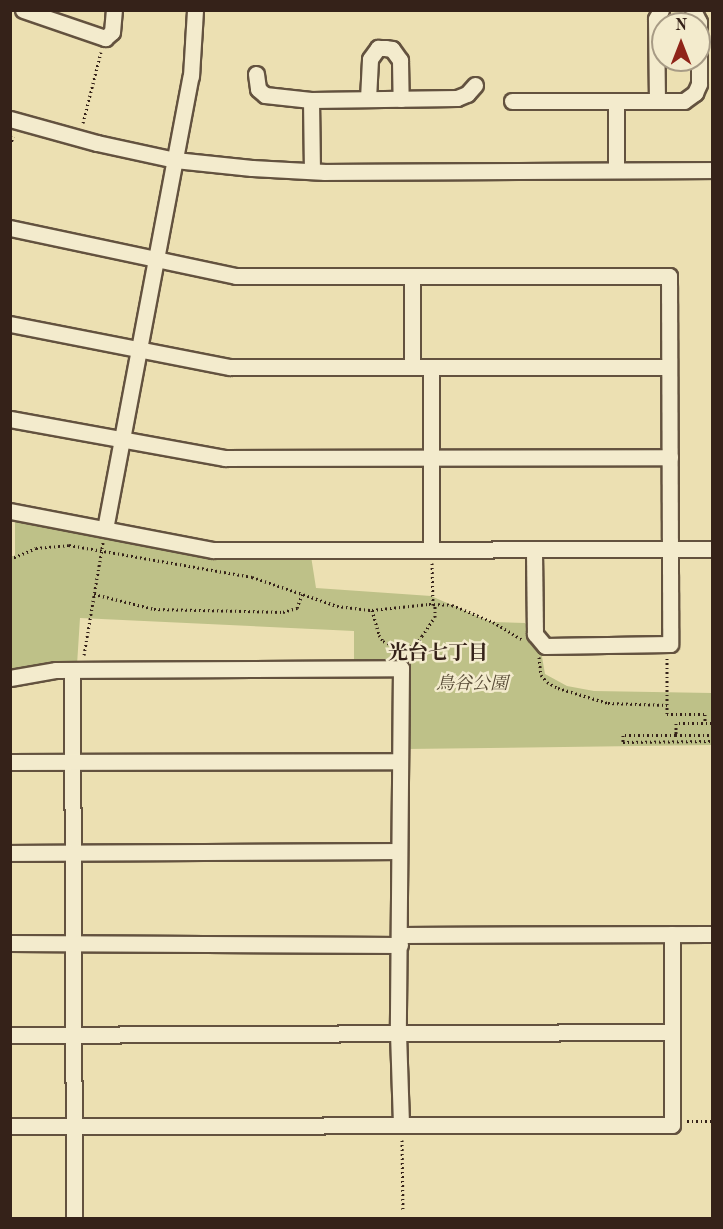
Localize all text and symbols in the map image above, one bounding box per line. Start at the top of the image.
north arrow [651,12,711,72]
text: N [675,18,687,34]
district label: 光台七丁目 [388,642,488,666]
park label: 鳥谷公園 [436,673,508,695]

